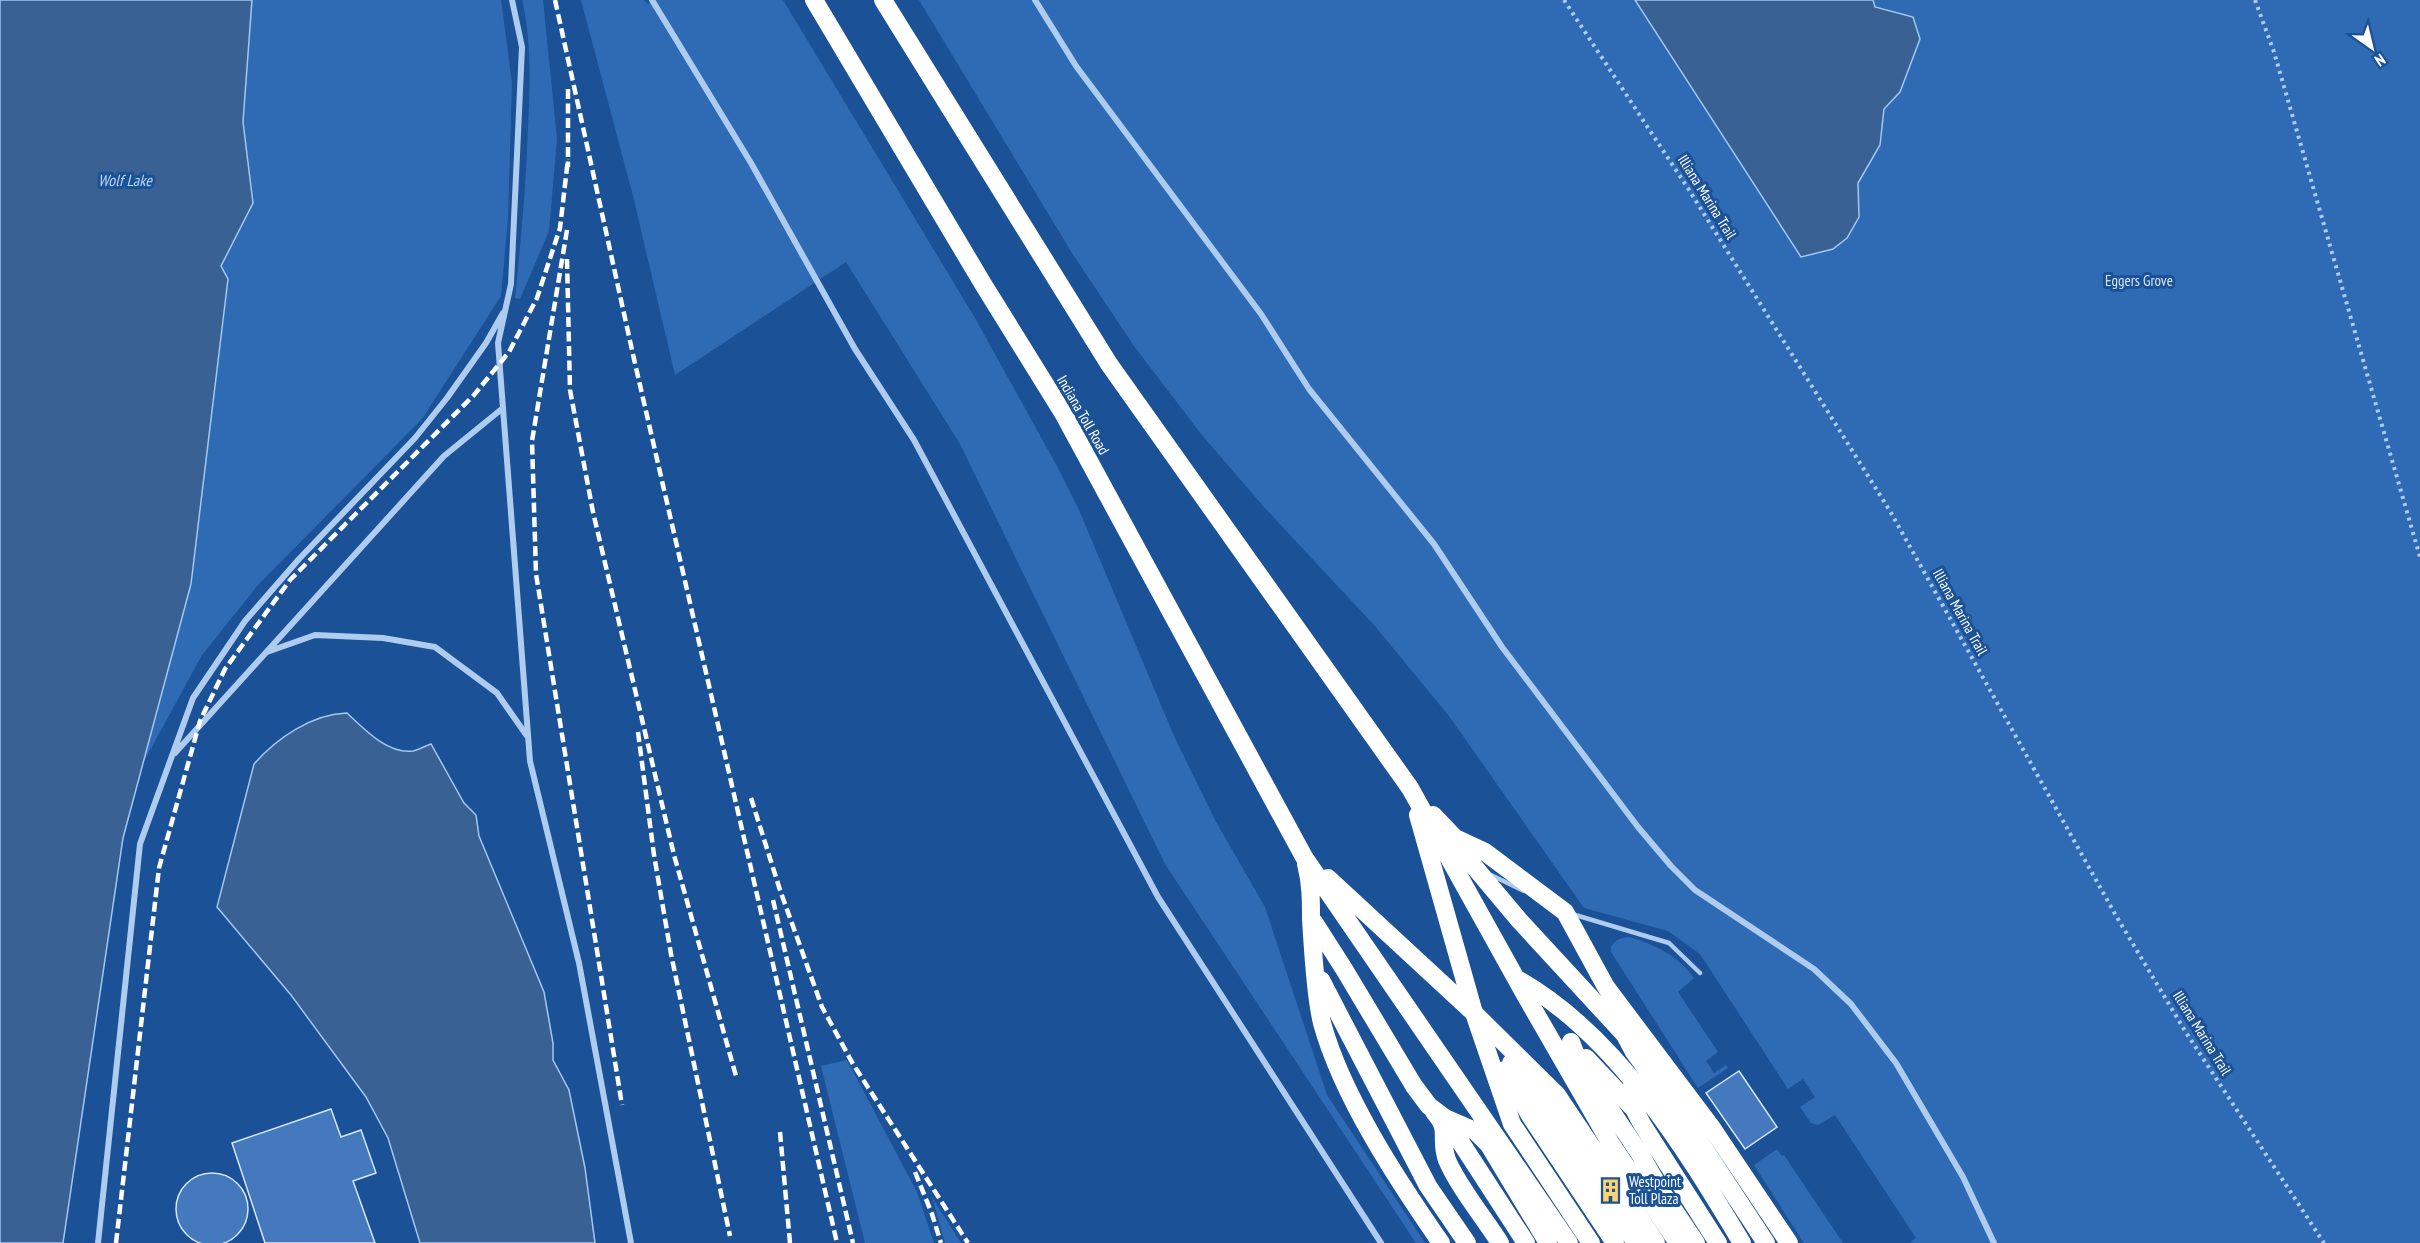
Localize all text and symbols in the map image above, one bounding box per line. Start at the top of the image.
north arrow [2342,18,2402,78]
text: N [2371,50,2390,71]
street label: Illiana Marina Trail [1674,151,1741,243]
water label: Wolf Lake [98,170,153,190]
park label: Eggers Grove [2105,271,2173,290]
street label: Indiana Toll Road [1053,372,1114,458]
street label: Illiana Marina Trail [1929,565,1992,659]
street label: Illiana Marina Trail [2169,987,2236,1079]
place label: Westpoint Toll Plaza [1629,1172,1681,1208]
building icon: Westpoint Toll Plaza [1598,1178,1624,1204]

